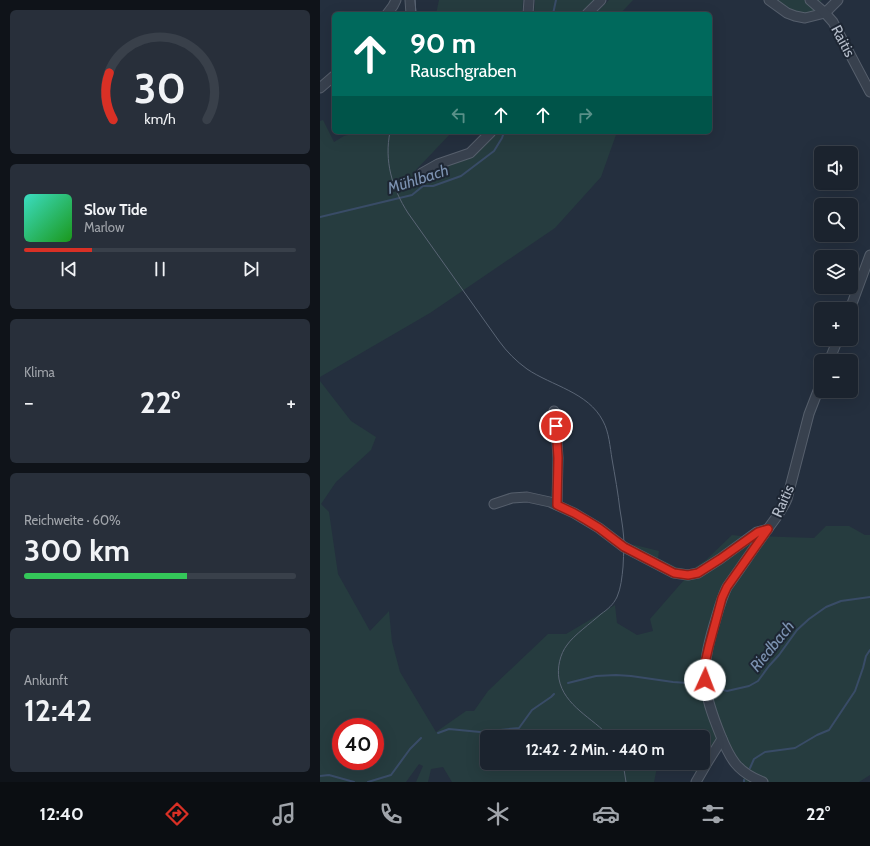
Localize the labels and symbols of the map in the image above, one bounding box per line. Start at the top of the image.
street label: Raitis [827,22,859,60]
water label: Mühlbach [384,160,451,198]
pin [539,409,573,443]
street label: Raitis [768,482,798,520]
water label: Riedbach [746,617,798,675]
position arrow [684,659,726,701]
speed limit sign: 40 [332,718,384,770]

